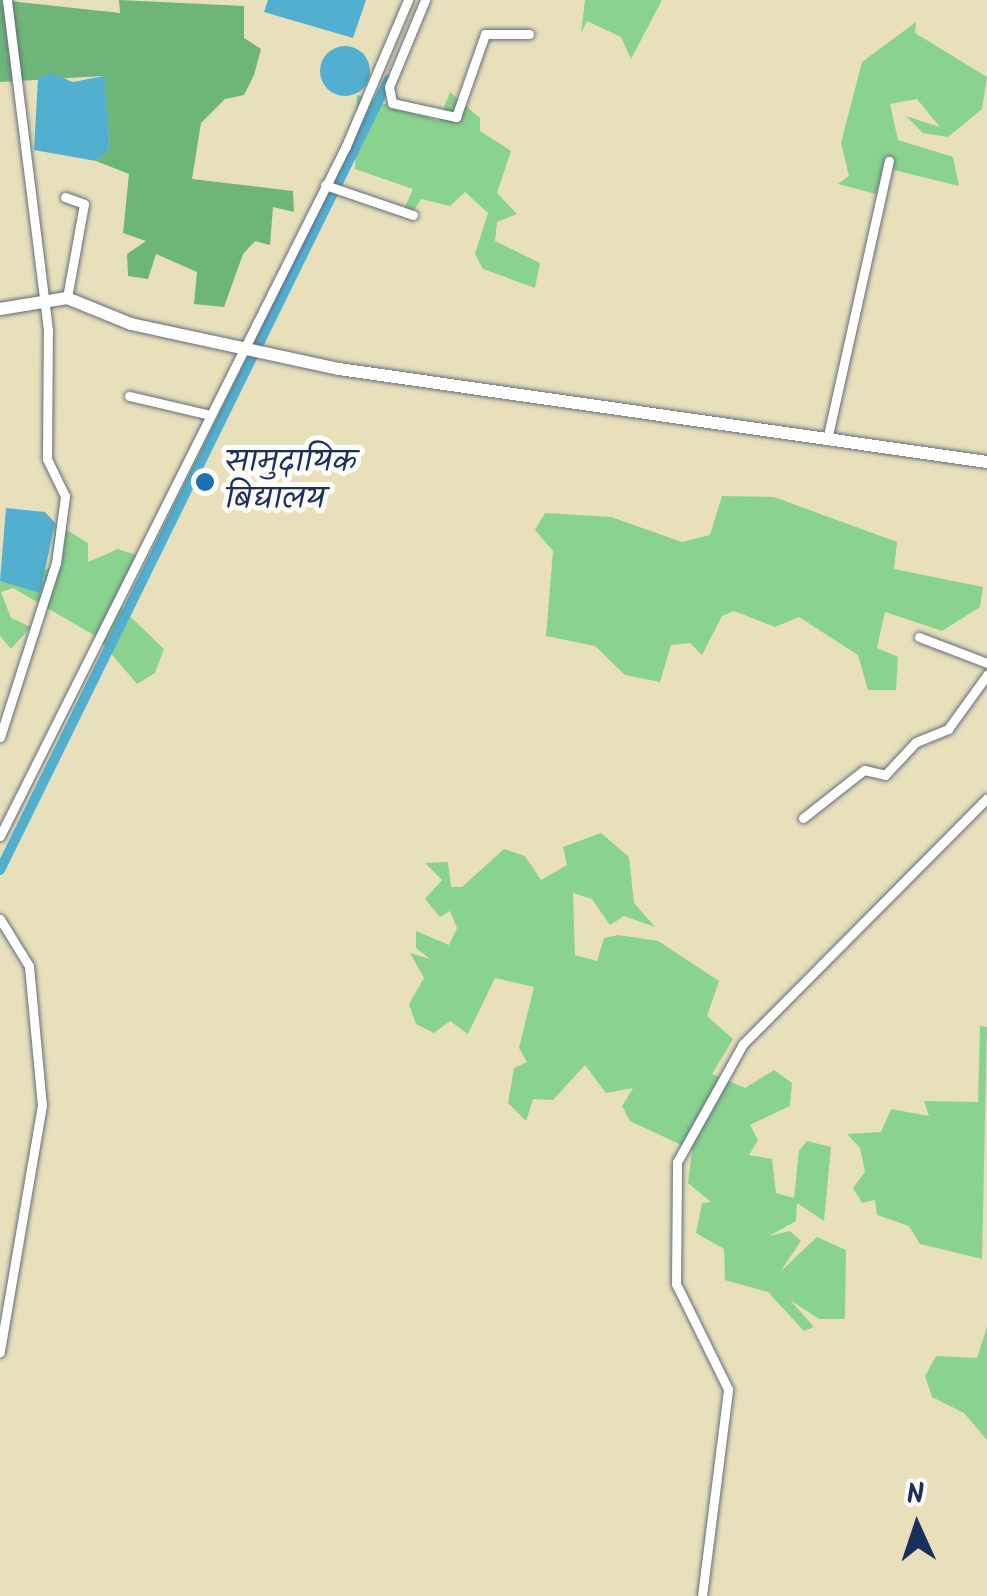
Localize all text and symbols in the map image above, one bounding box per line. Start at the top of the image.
place label: सामुदायिक बिद्यालय [225,445,357,520]
marker: सामुदायिक बिद्यालय [194,471,216,493]
text: N [905,1473,925,1518]
north arrow [867,1476,967,1576]

